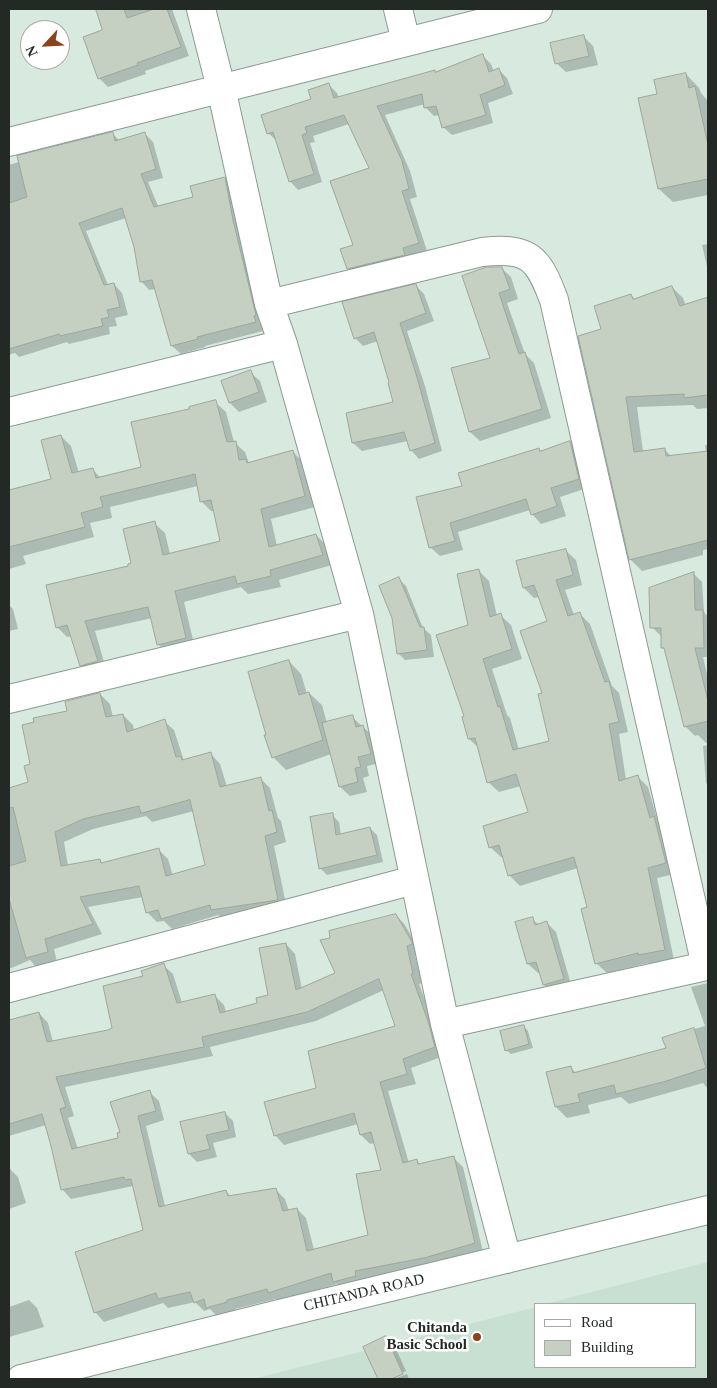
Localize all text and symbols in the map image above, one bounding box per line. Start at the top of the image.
north arrow [20,20,70,70]
text: N [23,43,41,59]
street label: CHITANDA ROAD [302,1270,426,1316]
legend [534,1303,697,1368]
text: Road [581,1314,613,1330]
place label: Chitanda Basic School [387,1319,467,1354]
marker: Chitanda Basic School [471,1331,483,1343]
text: Building [581,1339,634,1355]

